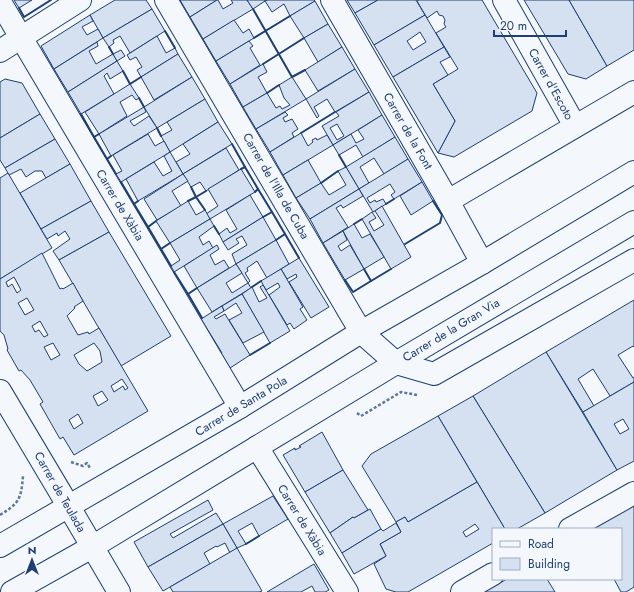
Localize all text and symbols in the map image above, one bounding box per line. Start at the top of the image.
scale bar [494,12,566,38]
text: 20 m [500,17,527,35]
street label: Carrer d'Escoto [524,45,578,123]
street label: Carrer de la Font [379,89,437,173]
street label: Carrer de l'Illa de Cuba [238,129,314,243]
street label: Carrer de Xàbia [91,166,149,244]
street label: Carrer de la Gran Via [399,294,503,366]
street label: Carrer de Santa Pola [191,371,291,441]
street label: Carrer de Teulada [30,448,91,536]
street label: Carrer de Xàbia [273,481,331,559]
legend [492,528,622,580]
text: Road [528,535,554,553]
north arrow [12,540,52,580]
text: N [28,542,36,558]
text: Building [528,555,570,573]

